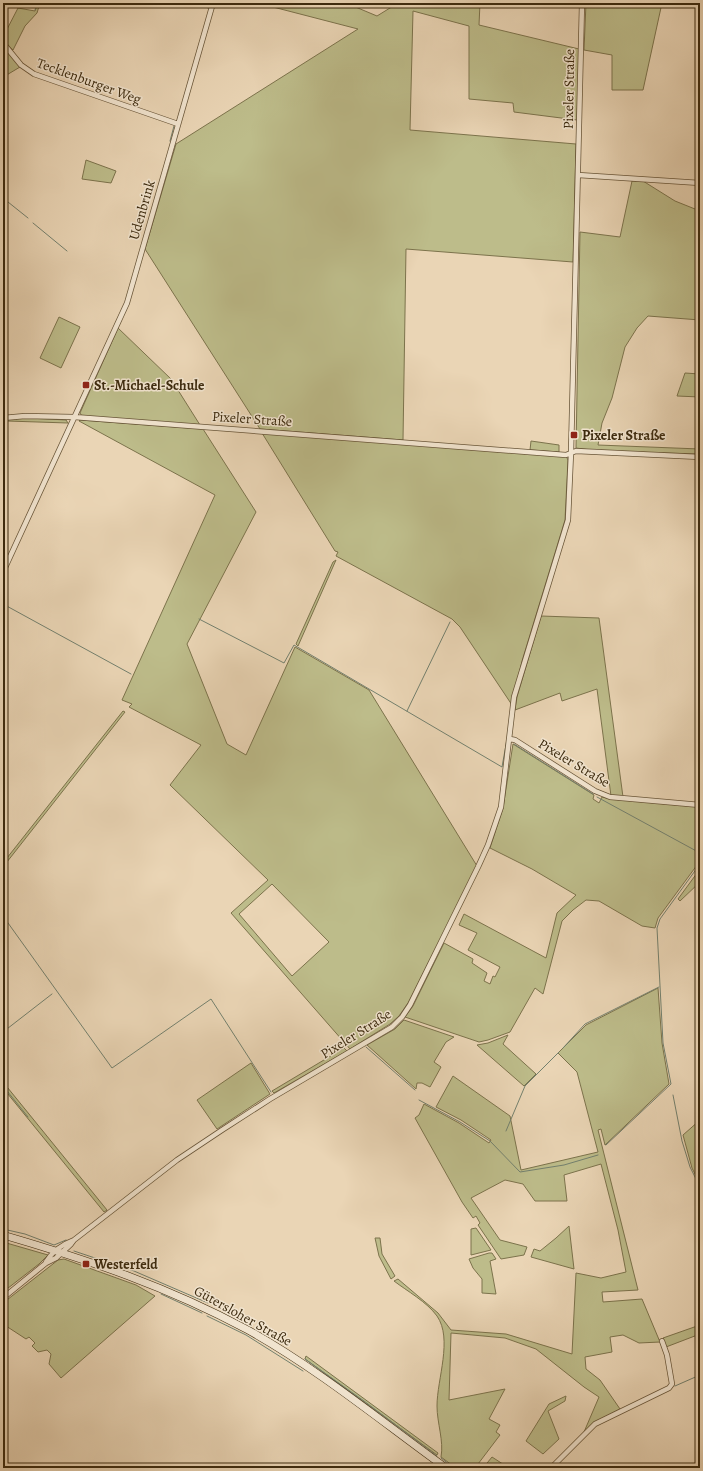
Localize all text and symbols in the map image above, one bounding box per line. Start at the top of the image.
street label: Pixeler Straße [559,49,579,129]
street label: Tecklenburger Weg [34,53,144,109]
street label: Udenbrink [124,178,160,242]
place label: St.-Michael-Schule [94,376,205,395]
marker: St.-Michael-Schule [81,380,91,390]
street label: Pixeler Straße [211,407,293,431]
place label: Pixeler Straße [582,426,666,445]
marker: Pixeler Straße [569,430,579,440]
street label: Pixeler Straße [535,734,613,792]
street label: Pixeler Straße [317,1005,395,1063]
place label: Westerfeld [93,1255,158,1274]
marker: Westerfeld [81,1259,91,1269]
street label: Gütersloher Straße [191,1281,295,1351]

